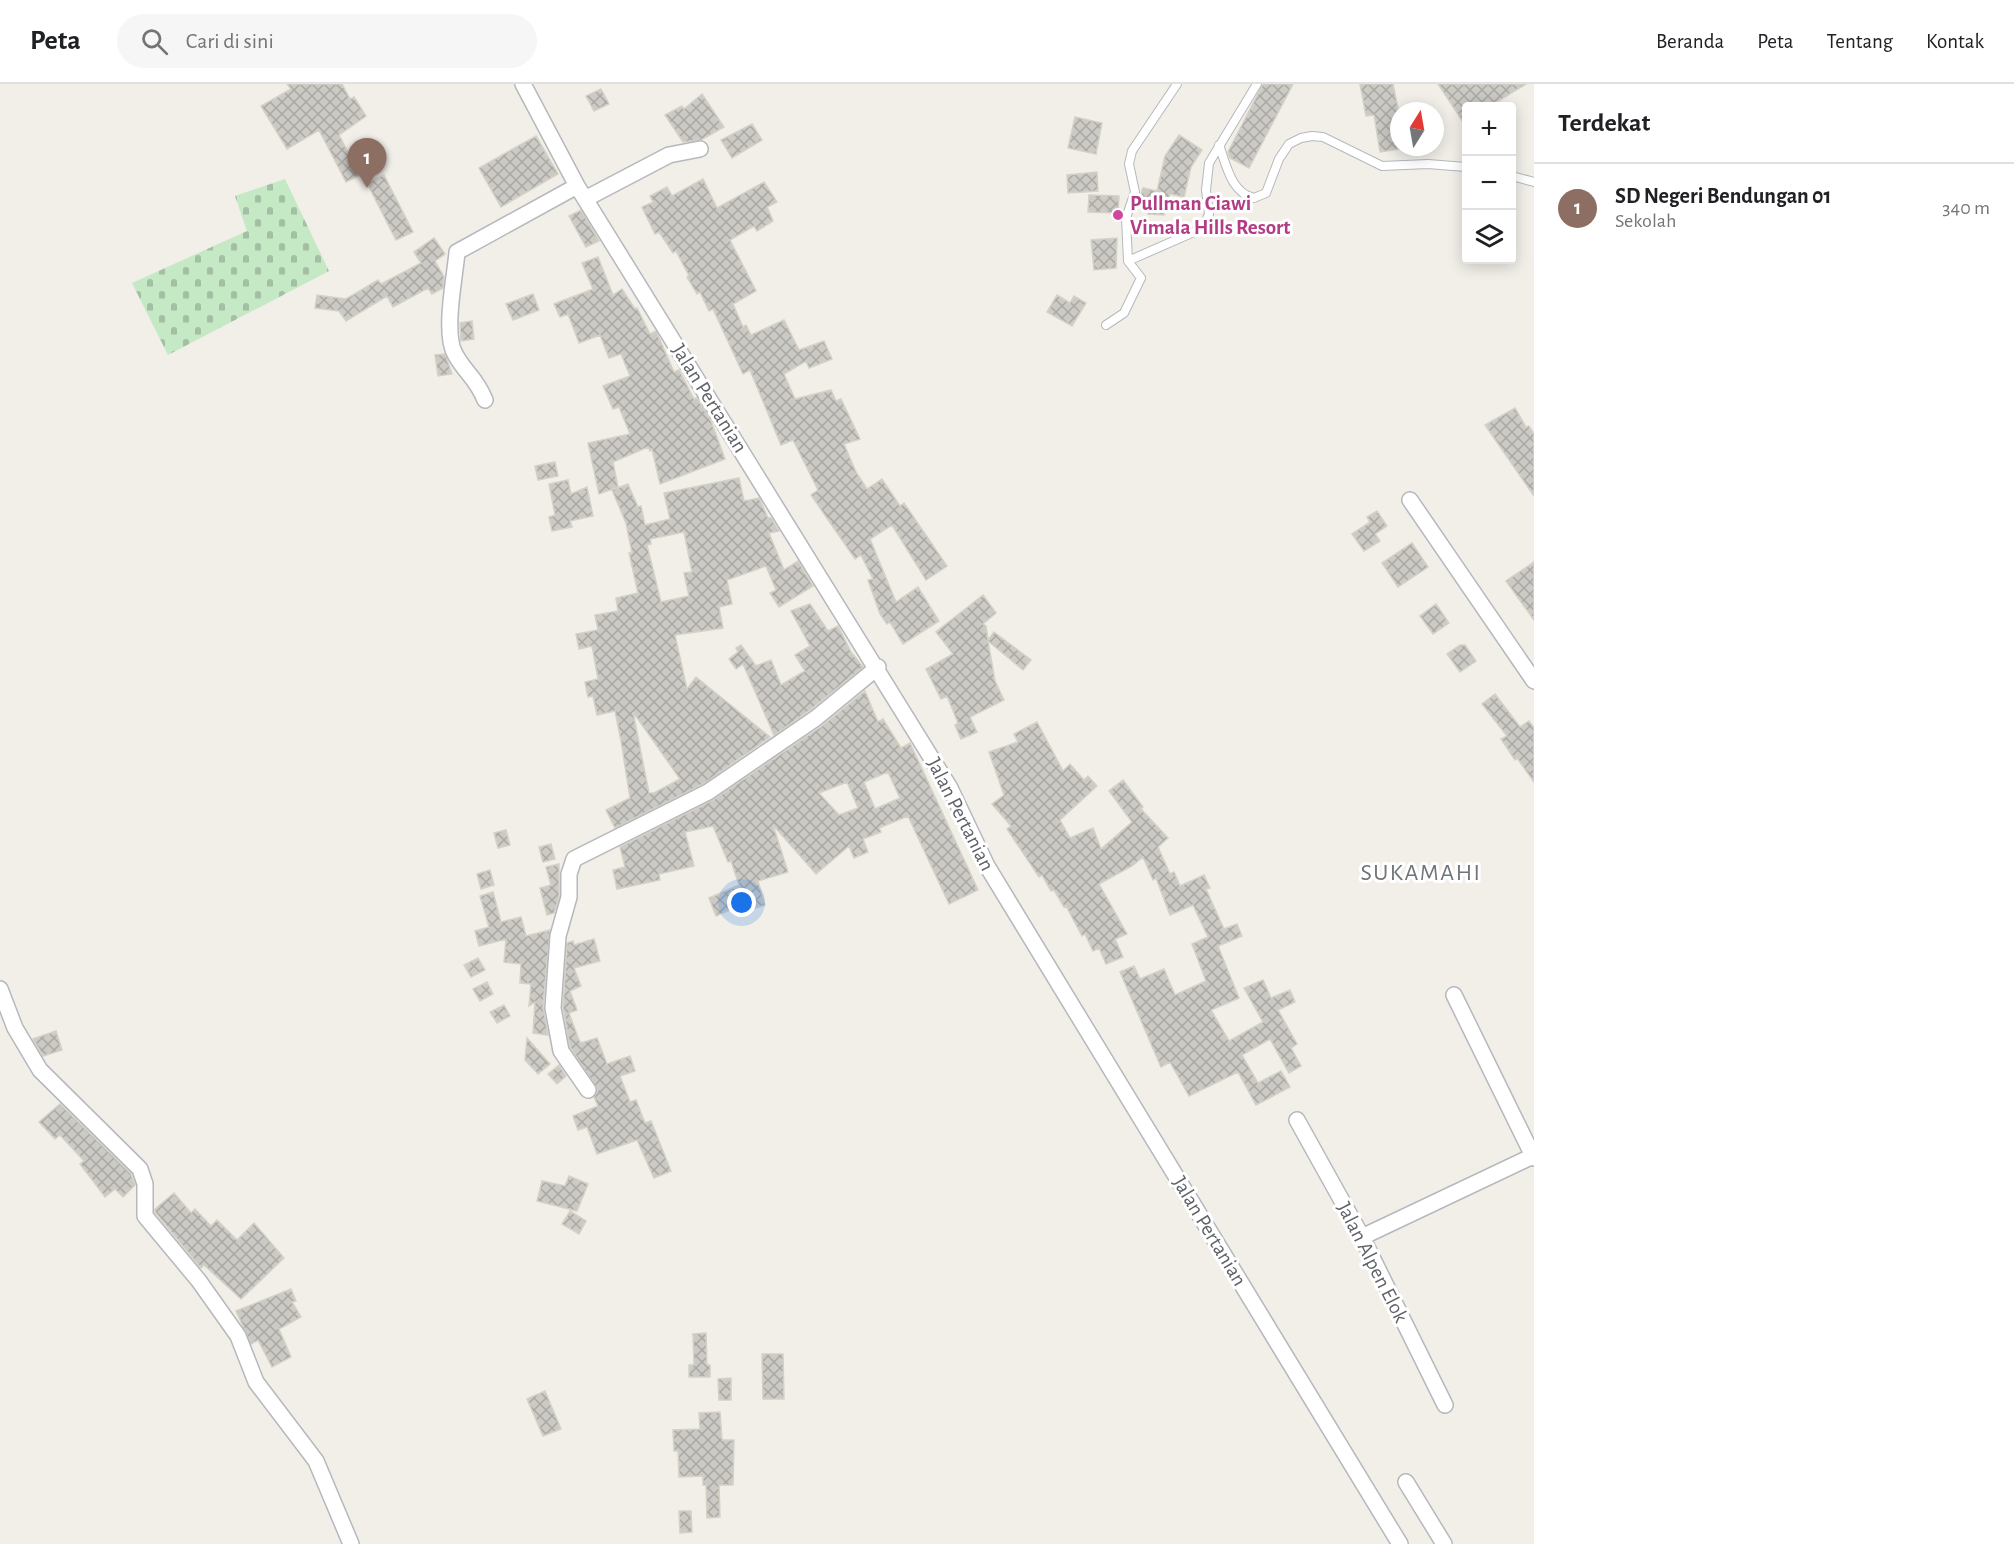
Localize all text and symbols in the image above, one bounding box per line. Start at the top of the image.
search box [117,14,537,68]
icon: search [138,25,171,58]
text: Peta [30,27,81,55]
text: Cari di sini [186,30,274,52]
text: Beranda [1656,31,1724,52]
text: Peta [1757,31,1793,52]
text: Tentang [1826,31,1893,52]
text: Kontak [1926,31,1984,52]
north arrow [1390,102,1444,156]
map controls [1462,102,1516,264]
button: + [1462,102,1516,156]
text: Terdekat [1558,110,1650,136]
pin: 1 [348,138,386,188]
button: − [1462,156,1516,210]
text: SD Negeri Bendungan 01 [1615,185,1831,207]
place label: Pullman Ciawi Vimala Hills Resort [1130,193,1290,238]
text: 1 [1574,198,1581,218]
text: 340 m [1942,198,1990,218]
marker: Pullman Ciawi Vimala Hills Resort [1111,208,1125,222]
button: layers [1462,210,1516,264]
text: Sekolah [1615,211,1676,231]
street label: Jalan Pertanian [668,340,751,456]
street label: Jalan Pertanian [923,754,998,874]
district label: SUKAMAHI [1361,861,1481,885]
your location [727,888,756,917]
street label: Jalan Pertanian [1169,1173,1250,1290]
street label: Jalan Alpen Elok [1333,1199,1412,1326]

